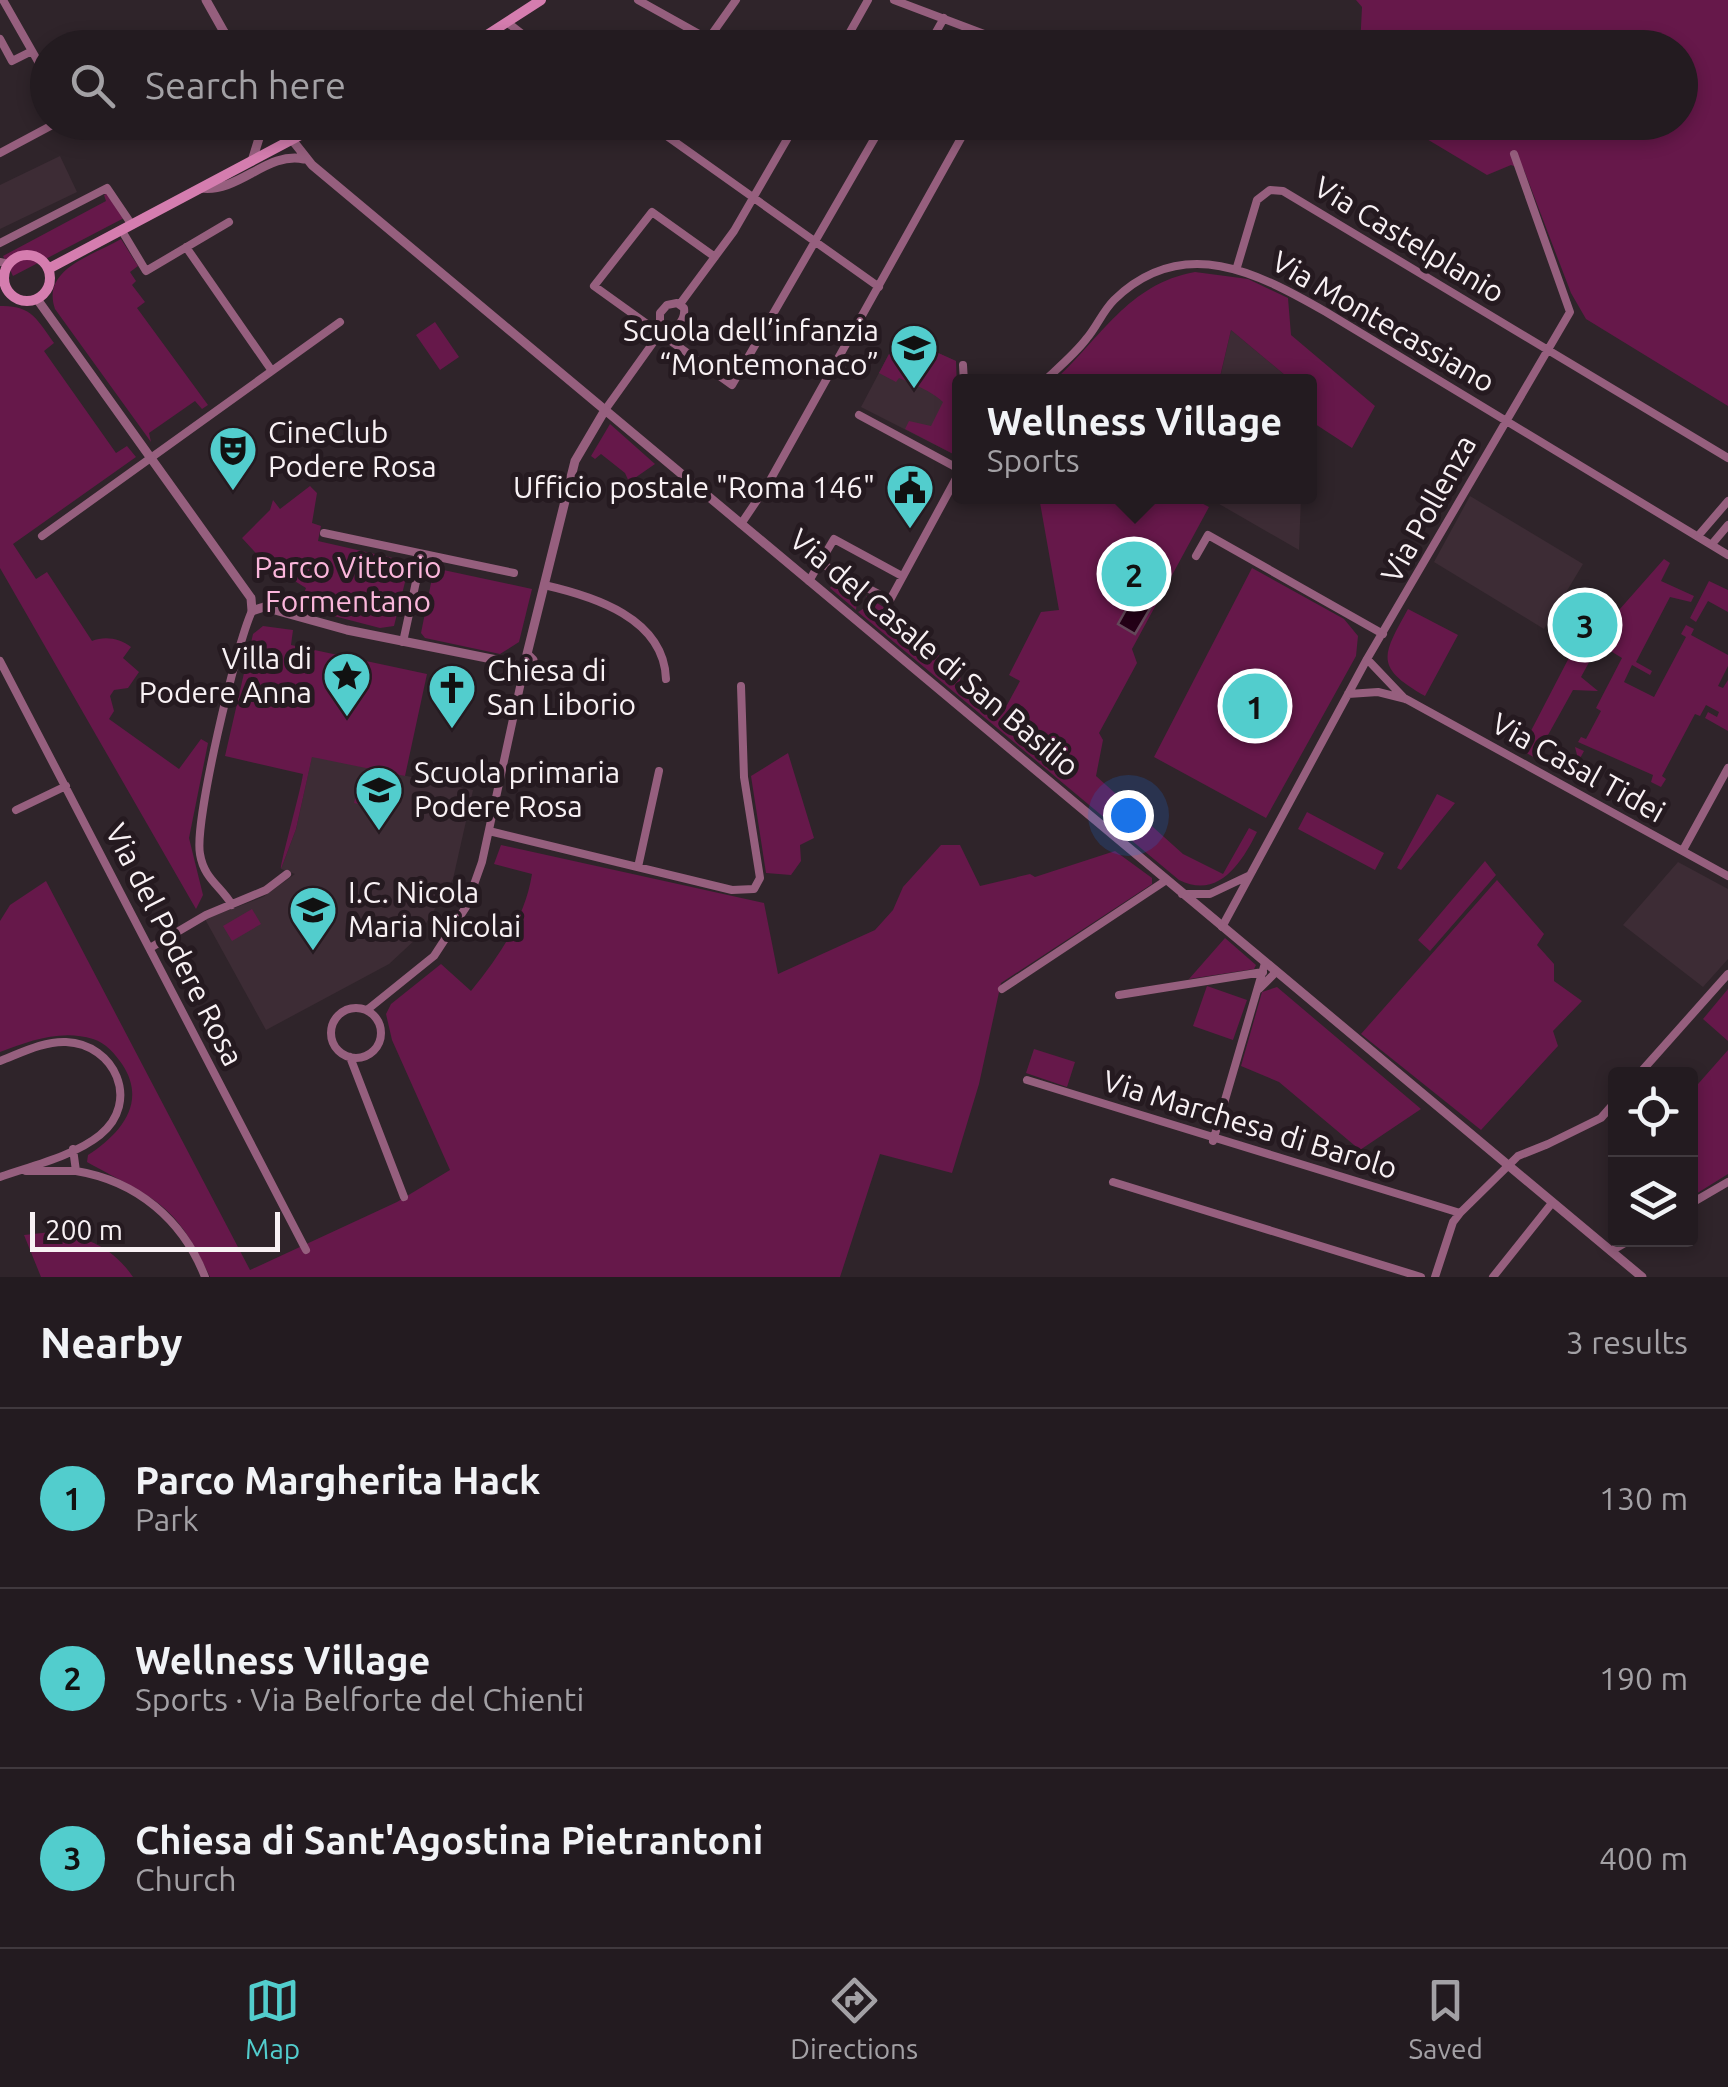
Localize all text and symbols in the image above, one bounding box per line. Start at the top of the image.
search box [30,30,1698,140]
icon: search [65,58,120,113]
text: Search here [145,64,346,106]
street label: Via Castelplanio [1308,169,1511,309]
street label: Via Montecassiano [1266,244,1501,399]
place label: Scuola dell’infanzia “Montemonaco” [623,313,879,381]
school or university icon: Scuola dell’infanzia “Montemonaco” [888,322,940,390]
popup [952,374,1317,504]
text: Wellness Village [987,400,1282,442]
place label: CineClub Podere Rosa [268,415,437,483]
theatre icon: CineClub Podere Rosa [207,424,259,492]
street label: Via Pollenza [1374,429,1483,588]
text: Sports [987,442,1080,478]
public building icon: Ufficio postale "Roma 146" [884,462,936,530]
place label: Ufficio postale "Roma 146" [513,470,875,504]
street label: Via del Casale di San Basilio [783,521,1086,783]
pin: 2 [1102,536,1166,612]
park label: Parco Vittorio Formentano [254,550,442,618]
pin: 3 [1552,588,1618,662]
place label: Villa di Podere Anna [139,641,312,709]
place icon: Villa di Podere Anna [321,650,373,718]
place label: Chiesa di San Liborio [487,653,636,721]
church icon: Chiesa di San Liborio [426,662,478,730]
pin: 1 [1222,668,1288,744]
street label: Via Casal Tidei [1486,706,1671,829]
place label: Scuola primaria Podere Rosa [414,755,620,823]
school or university icon: Scuola primaria Podere Rosa [353,764,405,832]
your location [1103,790,1154,841]
street label: Via del Podere Rosa [99,818,251,1071]
place label: I.C. Nicola Maria Nicolai [348,875,521,943]
school or university icon: I.C. Nicola Maria Nicolai [287,884,339,952]
street label: Via Marchesa di Barolo [1099,1063,1402,1185]
map controls [1608,1067,1698,1247]
button: locate [1608,1067,1698,1157]
button: layers [1608,1157,1698,1247]
scale bar [30,1207,280,1252]
text: 200 m [45,1214,123,1245]
text: Nearby [40,1319,183,1366]
text: 3 results [1566,1324,1688,1360]
text: Parco Margherita Hack [135,1459,540,1501]
text: 1 [63,1480,82,1516]
text: 130 m [1599,1480,1688,1516]
text: Park [135,1501,199,1537]
text: Wellness Village [135,1639,430,1681]
text: 2 [63,1660,82,1696]
text: 190 m [1599,1660,1688,1696]
text: Sports · Via Belforte del Chienti [135,1681,584,1717]
text: Chiesa di Sant'Agostina Pietrantoni [135,1819,763,1861]
text: 3 [63,1840,82,1876]
text: 400 m [1599,1840,1688,1876]
text: Church [135,1861,236,1897]
tab: Map [245,1973,300,2064]
tab: Directions [790,1973,918,2064]
tab: Saved [1408,1973,1483,2064]

